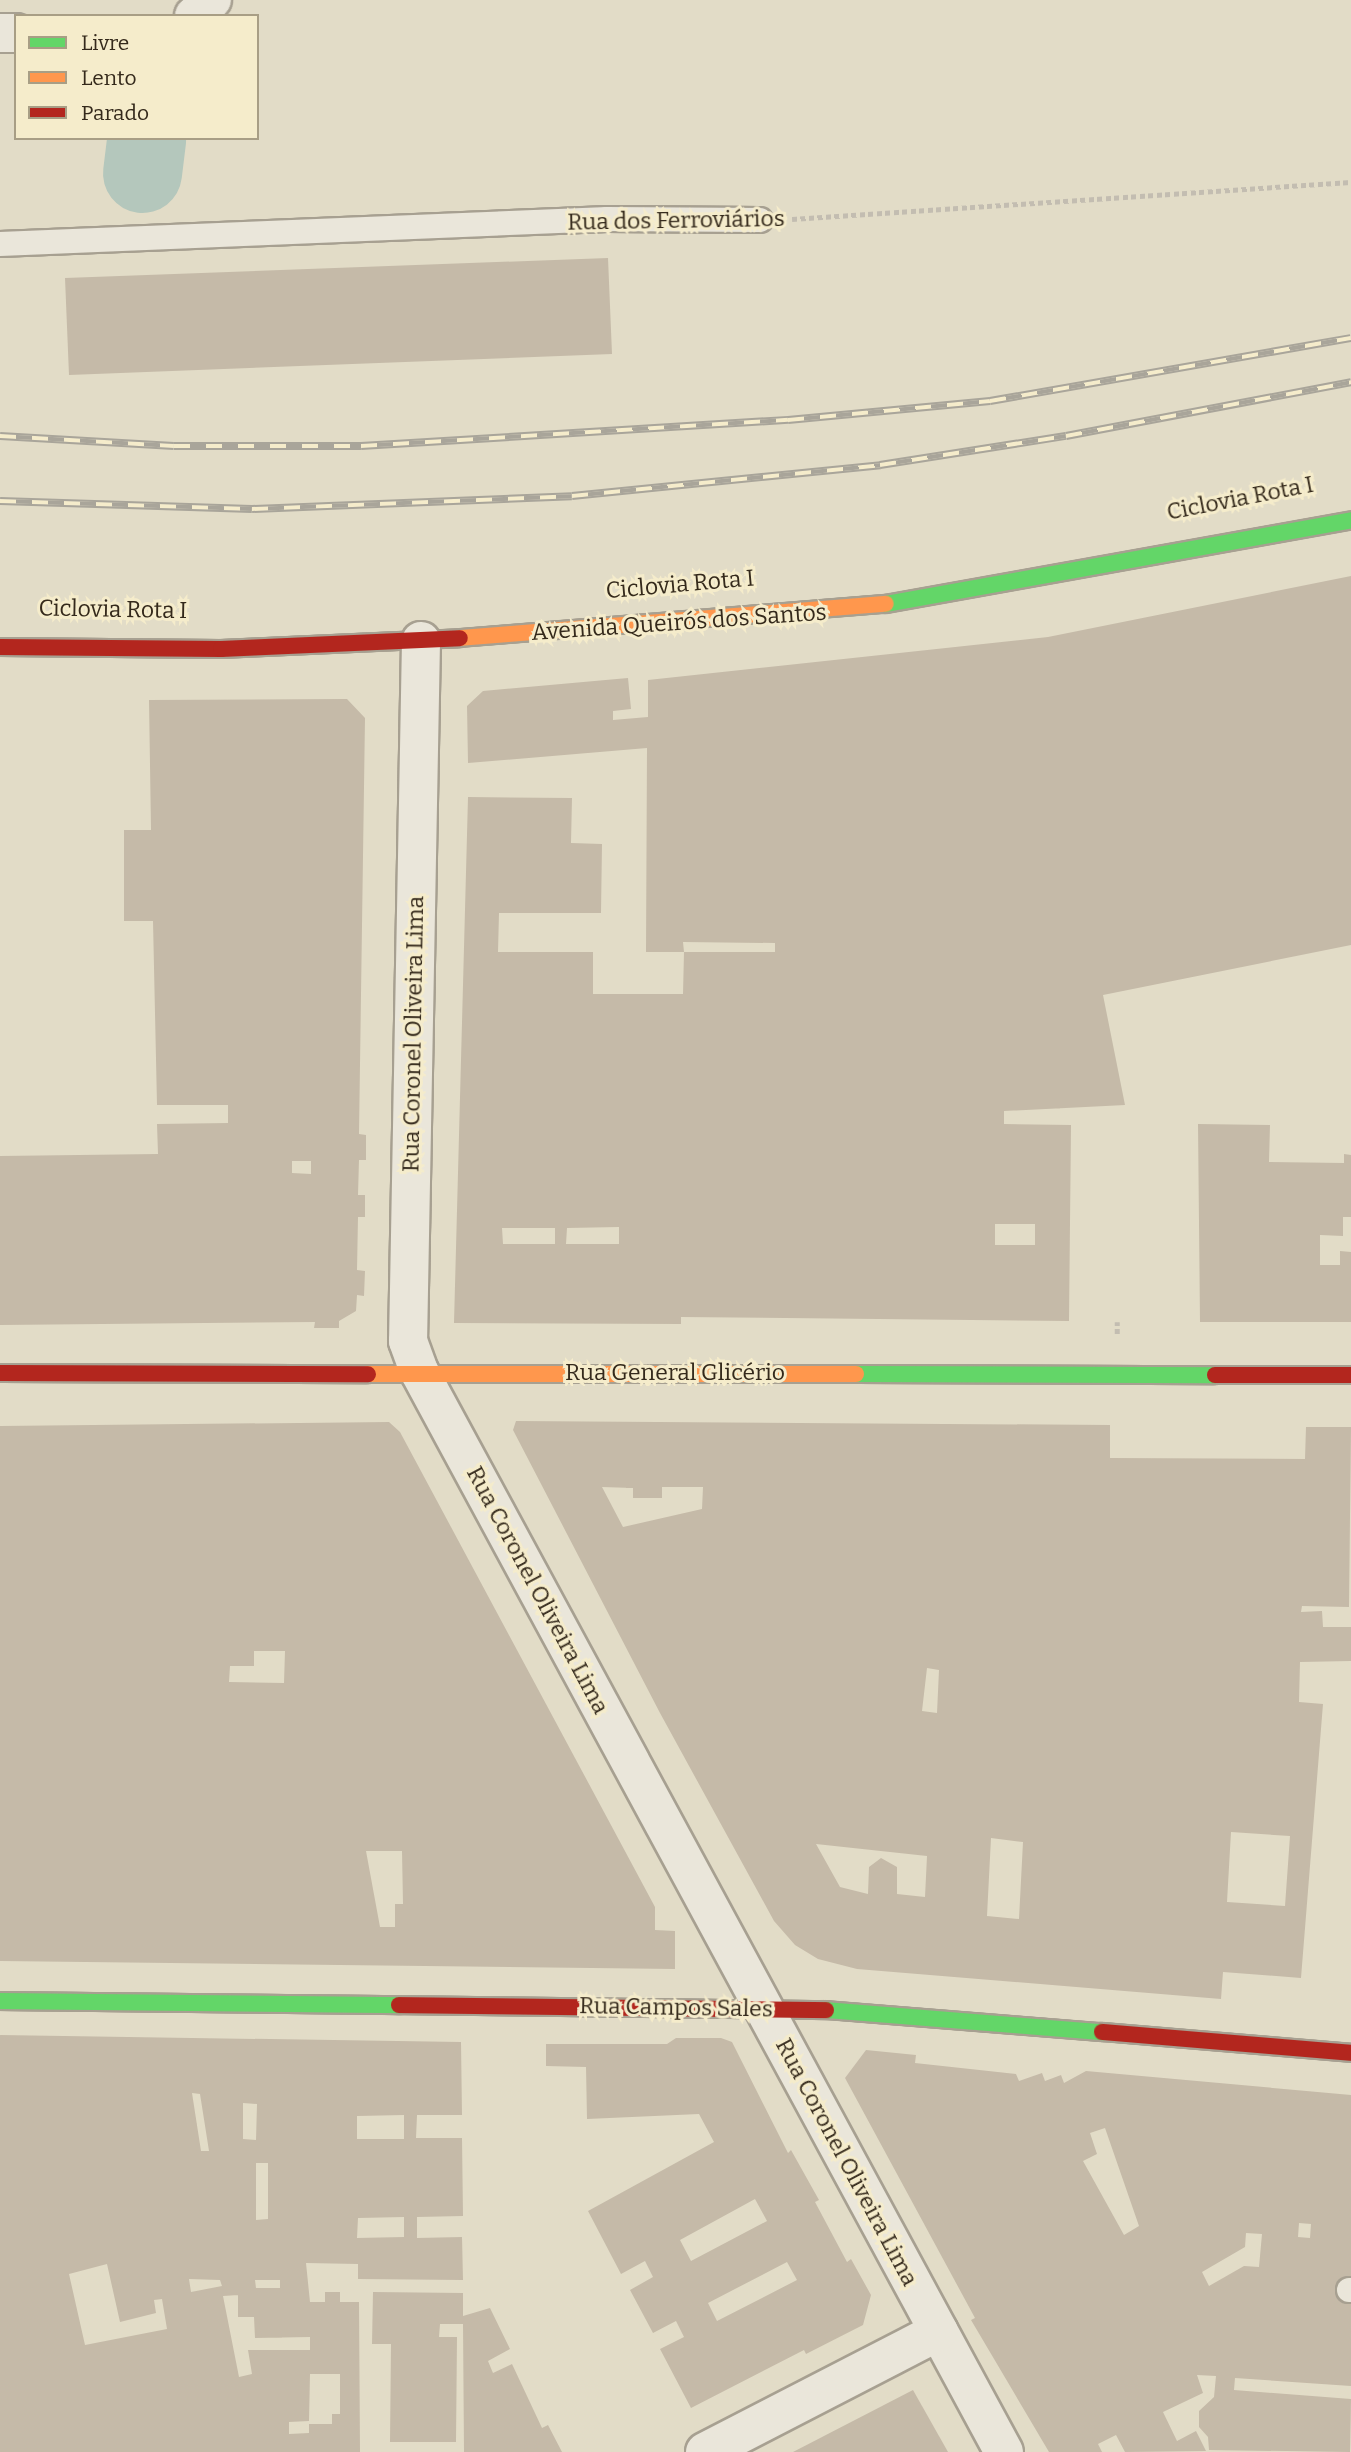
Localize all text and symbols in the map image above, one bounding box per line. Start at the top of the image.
legend [14,14,259,140]
text: Livre [81,30,129,56]
text: Lento [81,65,137,91]
text: Parado [81,100,149,126]
street label: Rua dos Ferroviários [567,204,785,236]
street label: Ciclovia Rota I [1164,470,1316,526]
street label: Ciclovia Rota I [605,564,755,604]
street label: Ciclovia Rota I [38,594,188,624]
street label: Avenida Queirós dos Santos [531,598,827,646]
street label: Rua Coronel Oliveira Lima [397,896,429,1172]
street label: Rua General Glicério [565,1358,785,1386]
street label: Rua Coronel Oliveira Lima [461,1462,615,1718]
street label: Rua Campos Sales [579,1992,773,2022]
street label: Rua Coronel Oliveira Lima [770,2034,924,2290]

